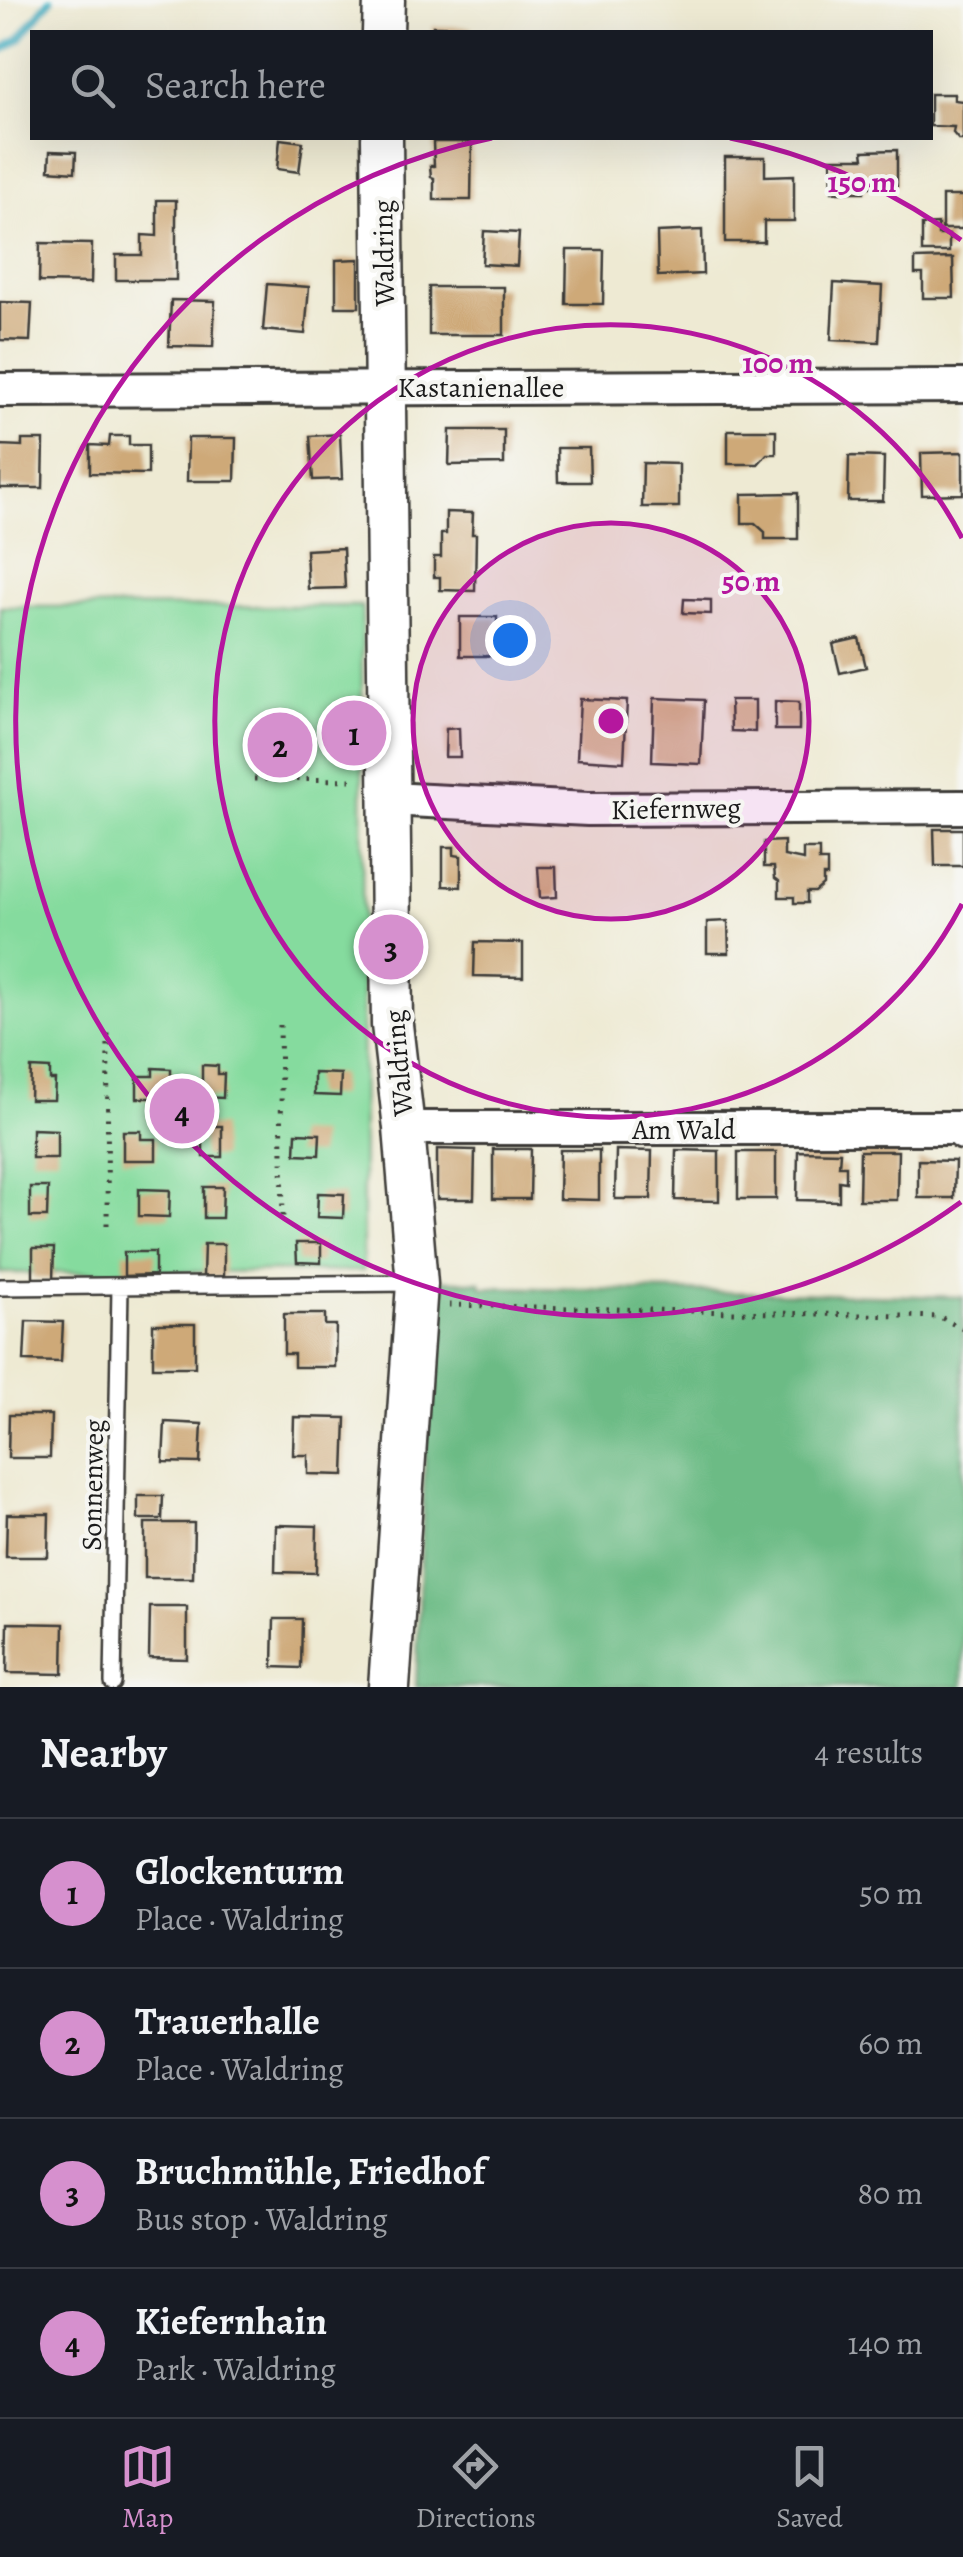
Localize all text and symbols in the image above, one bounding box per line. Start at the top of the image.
search box [30,30,933,140]
icon: search [65,58,120,113]
text: Search here [145,59,326,111]
text: 150 m [828,162,897,202]
street label: Waldring [364,199,404,308]
text: 100 m [742,343,814,383]
street label: Kastanienallee [398,369,564,407]
text: 50 m [722,561,780,601]
your location [485,615,536,666]
pin: 1 [322,696,386,770]
centre of rings [593,703,629,739]
pin: 2 [248,708,312,782]
street label: Kiefernweg [610,789,742,829]
pin: 3 [358,910,424,984]
street label: Waldring [375,1008,423,1119]
pin: 4 [150,1074,214,1148]
street label: Am Wald [631,1111,737,1149]
street label: Sonnenweg [73,1419,113,1551]
text: Nearby [40,1724,167,1781]
text: 4 results [814,1730,923,1774]
text: Glockenturm [135,1845,344,1897]
text: 1 [67,1871,78,1915]
text: 50 m [859,1871,923,1915]
text: Place · Waldring [135,1897,344,1941]
text: Trauerhalle [135,1995,320,2047]
text: 2 [65,2021,80,2065]
text: 60 m [858,2021,923,2065]
text: Place · Waldring [135,2047,344,2091]
text: Bruchmühle, Friedhof [135,2145,485,2197]
text: 3 [66,2171,79,2215]
text: 80 m [857,2171,923,2215]
text: Bus stop · Waldring [135,2197,388,2241]
text: Kiefernhain [135,2295,327,2347]
text: 4 [65,2321,80,2365]
text: 140 m [848,2321,923,2365]
text: Park · Waldring [135,2347,336,2391]
tab: Map [120,2439,175,2537]
tab: Directions [416,2439,536,2537]
tab: Saved [776,2439,843,2537]

